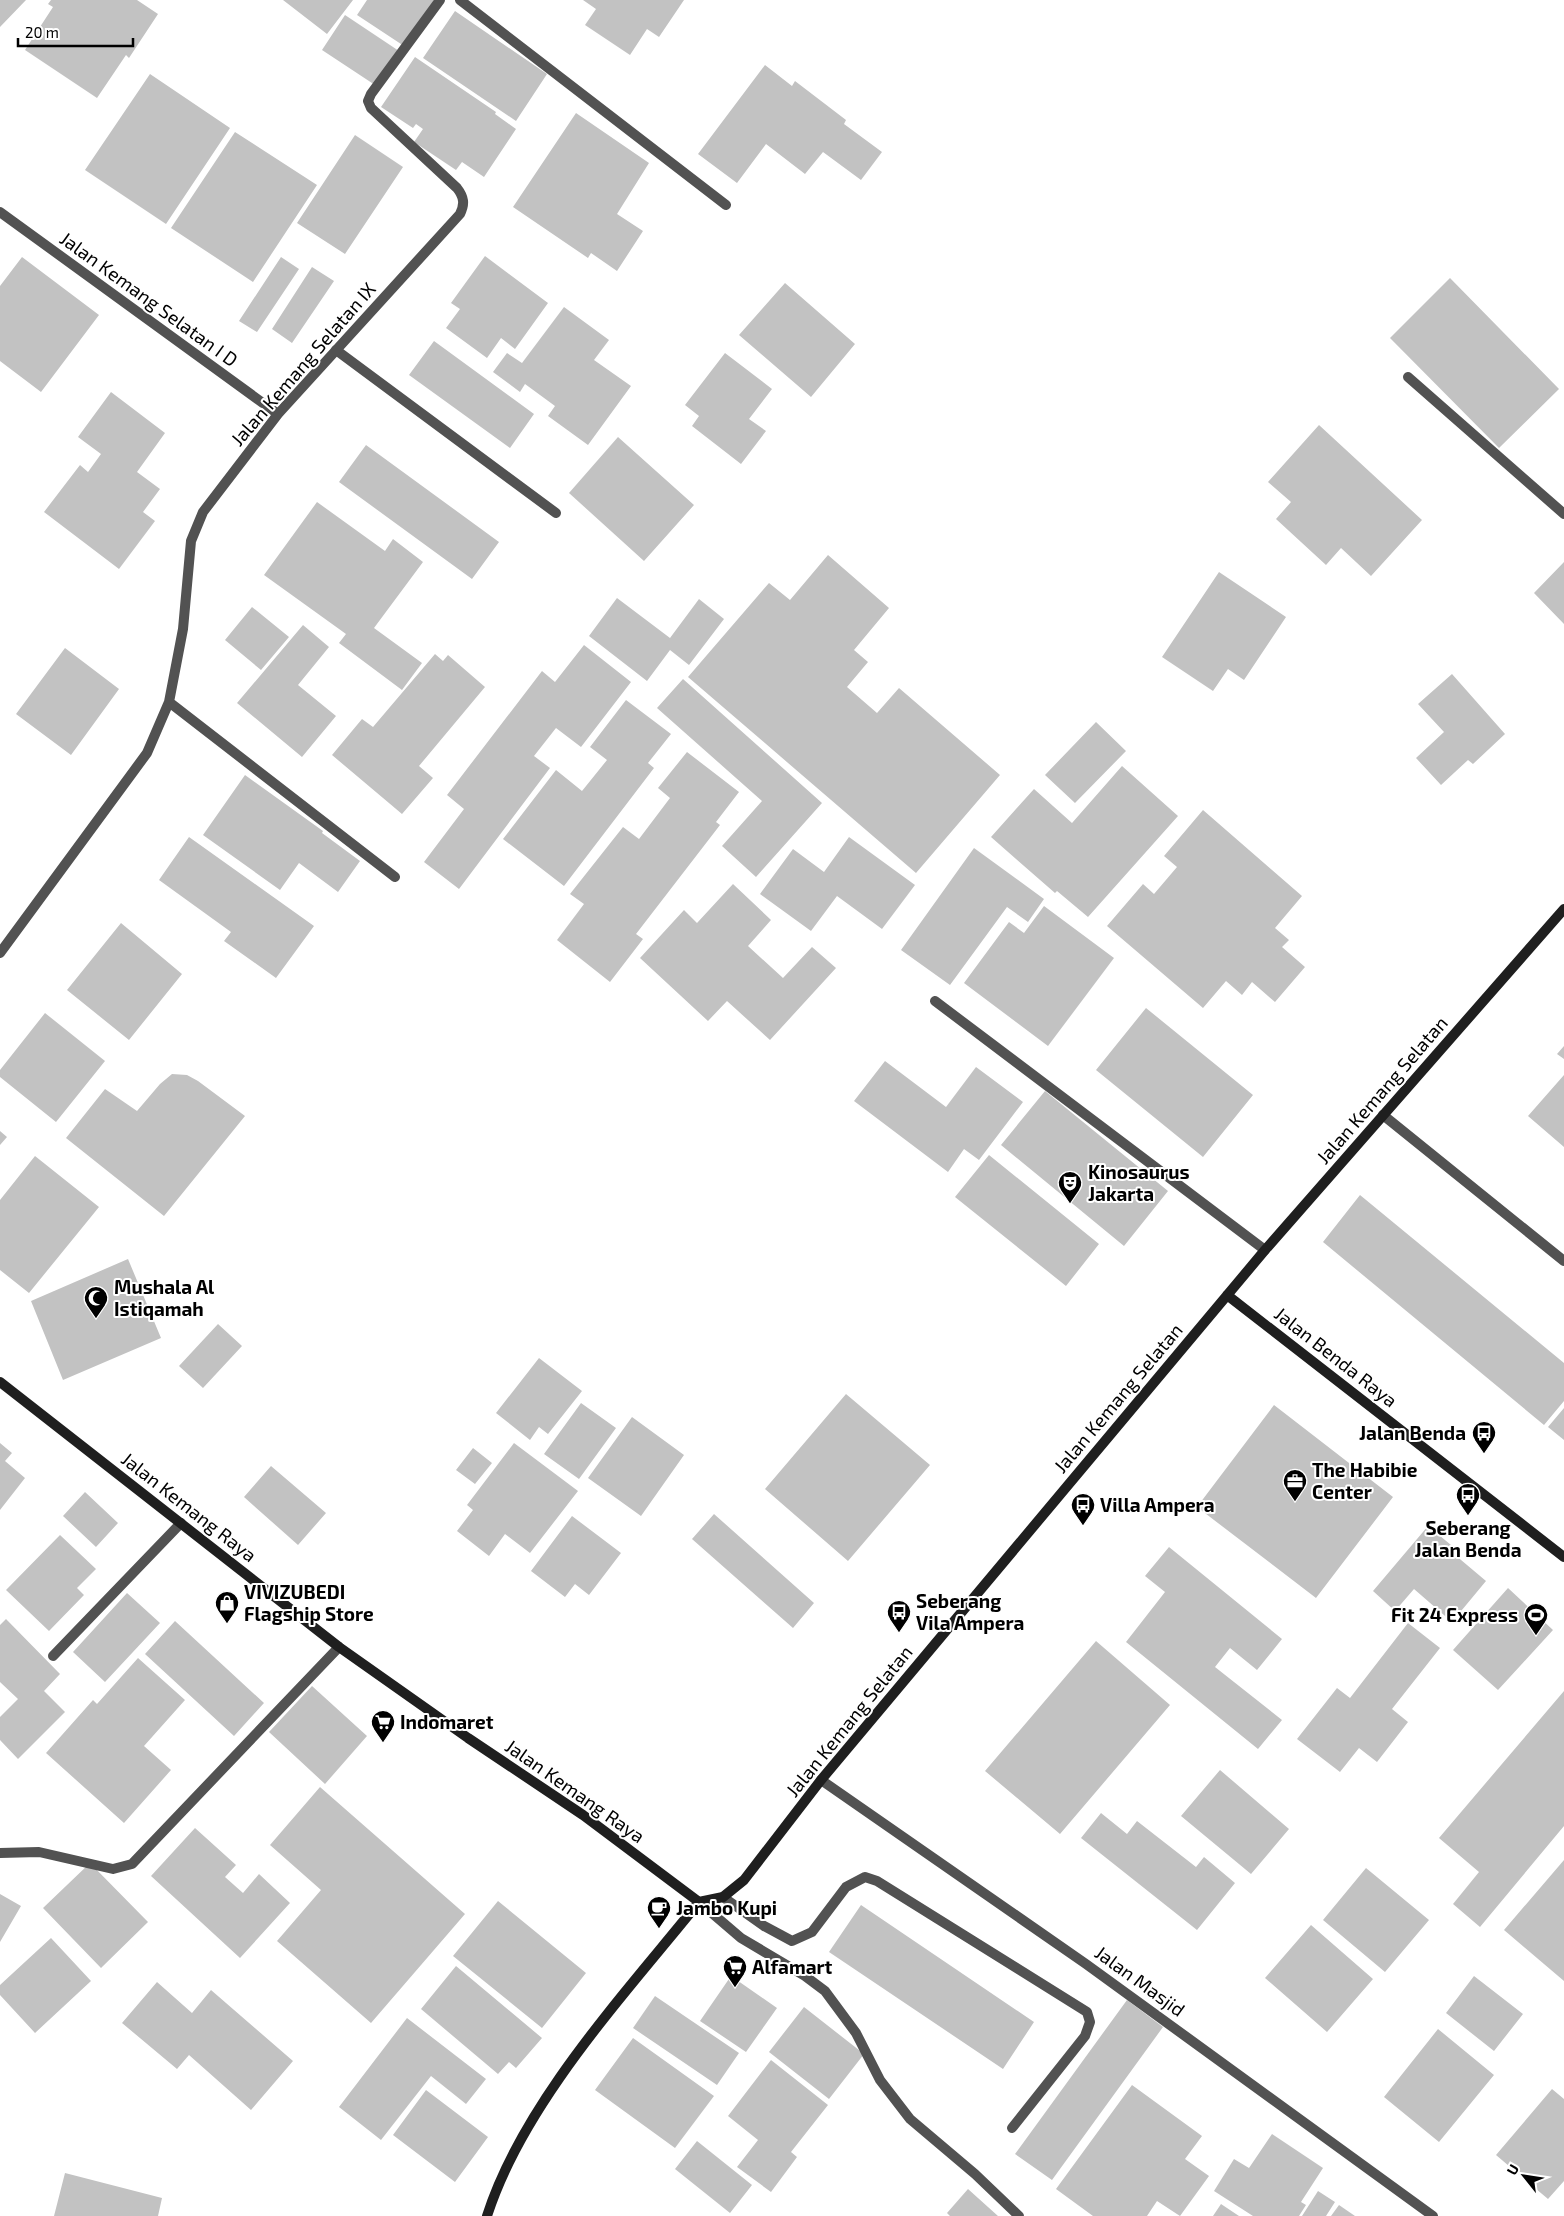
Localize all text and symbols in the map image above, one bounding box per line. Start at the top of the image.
scale bar [18,15,132,47]
text: 20 m [25,23,59,41]
street label: Jalan Kemang Selatan I D [56,226,243,371]
street label: Jalan Kemang Selatan IX [225,277,380,450]
street label: Jalan Kemang Selatan [1311,1011,1452,1168]
place label: Kinosaurus Jakarta [1088,1160,1190,1205]
theatre icon: Kinosaurus Jakarta [1057,1170,1083,1204]
place label: Mushala Al Istiqamah [114,1275,215,1320]
mosque icon: Mushala Al Istiqamah [83,1285,109,1319]
street label: Jalan Benda Raya [1270,1302,1402,1412]
street label: Jalan Kemang Selatan [1048,1318,1187,1477]
bus stop icon: Jalan Benda [1471,1420,1497,1454]
place label: Jalan Benda [1359,1421,1466,1444]
street label: Jalan Kemang Raya [117,1447,261,1566]
place label: The Habibie Center [1312,1458,1418,1503]
office icon: The Habibie Center [1282,1468,1308,1502]
bus stop icon: Seberang Jalan Benda [1455,1482,1481,1516]
bus stop icon: Villa Ampera [1070,1492,1096,1526]
place label: Villa Ampera [1100,1493,1215,1516]
place label: Seberang Jalan Benda [1415,1516,1521,1561]
place label: VIVIZUBEDI Flagship Store [244,1580,374,1625]
place label: Seberang Vila Ampera [916,1589,1024,1634]
shop icon: VIVIZUBEDI Flagship Store [214,1590,240,1624]
bus stop icon: Seberang Vila Ampera [886,1599,912,1633]
sports icon: Fit 24 Express [1523,1602,1549,1636]
place label: Fit 24 Express [1391,1603,1518,1626]
street label: Jalan Kemang Selatan [781,1640,917,1801]
supermarket icon: Indomaret [370,1709,396,1743]
place label: Indomaret [400,1710,494,1733]
street label: Jalan Kemang Raya [501,1734,649,1847]
cafe icon: Jambo Kupi [646,1895,672,1929]
place label: Jambo Kupi [676,1896,777,1919]
street label: Jalan Masjid [1091,1940,1190,2021]
supermarket icon: Alfamart [722,1954,748,1988]
place label: Alfamart [752,1955,833,1978]
north arrow [1499,2151,1549,2201]
text: U [1503,2161,1522,2178]

